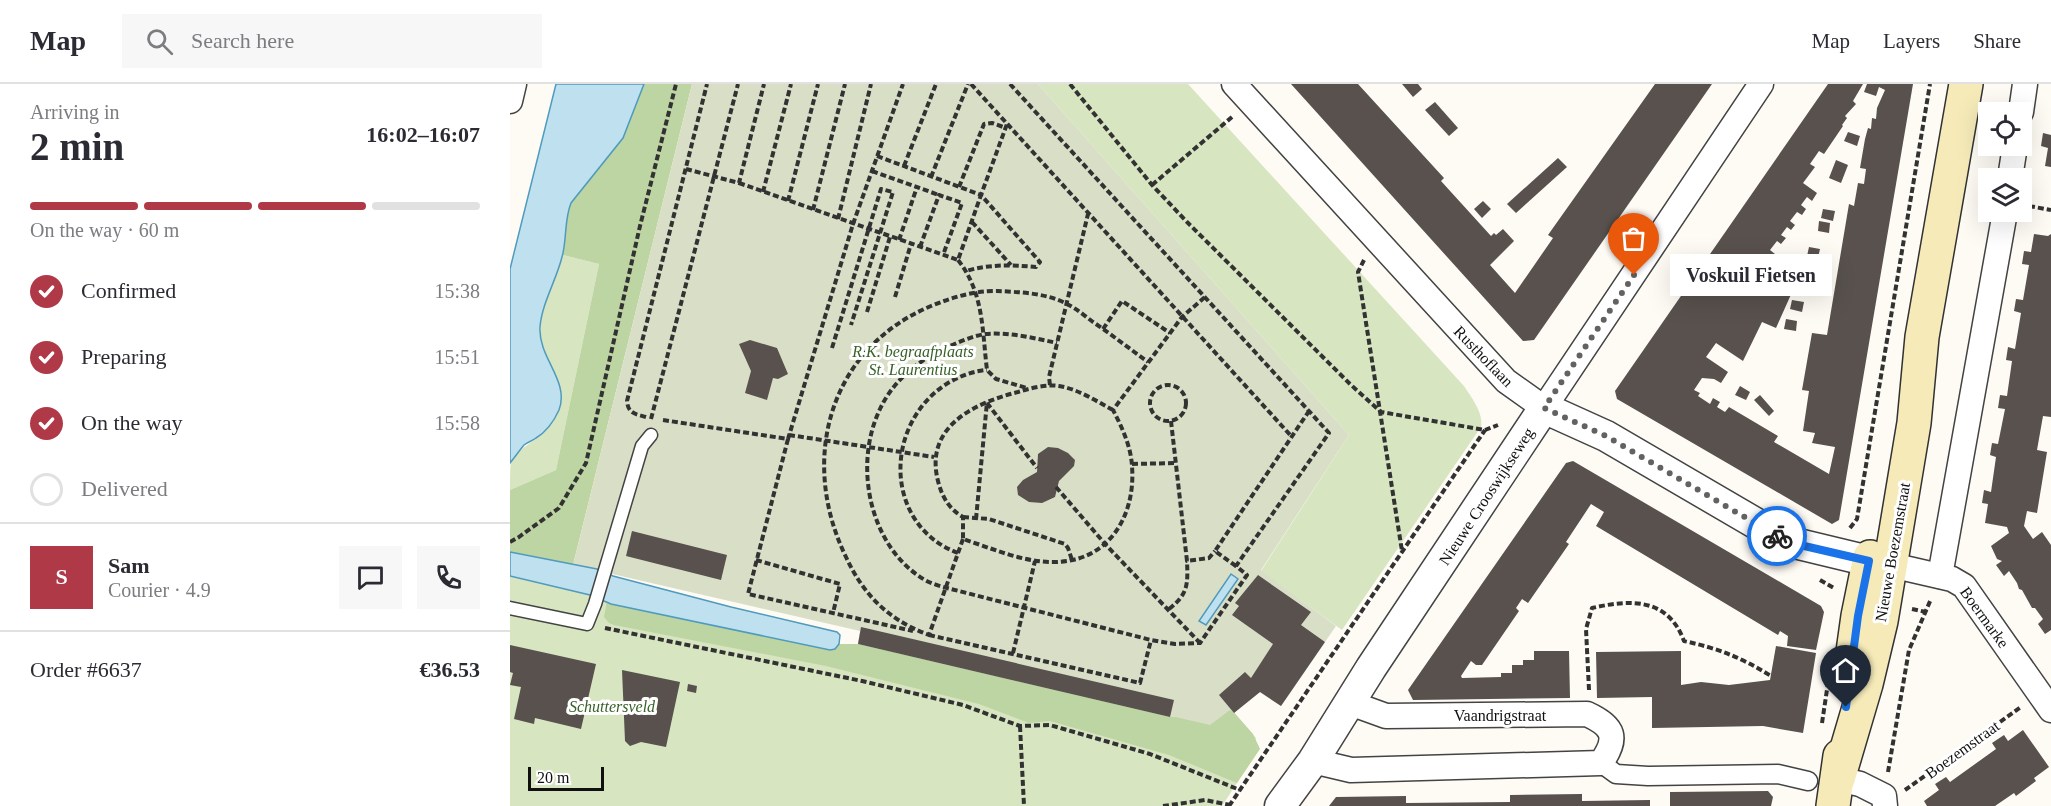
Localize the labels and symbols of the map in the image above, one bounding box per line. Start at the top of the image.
pin [1608,213,1659,275]
callout: Voskuil Fietsen [1670,254,1832,296]
street label: Rusthoflaan [1451,323,1517,390]
park label: R.K. begraafplaats St. Laurentius [851,343,974,378]
street label: Nieuwe Crooswijkseweg [1436,424,1538,569]
street label: Nieuwe Boezemstraat [1872,481,1913,623]
courier [1747,506,1807,566]
street label: Boermarke [1957,584,2012,651]
pin [1820,645,1871,707]
park label: Schuttersveld [569,698,656,715]
street label: Vaandrigstraat [1454,707,1547,725]
street label: Boezemstraat [1922,717,2003,782]
scale bar [528,764,604,792]

